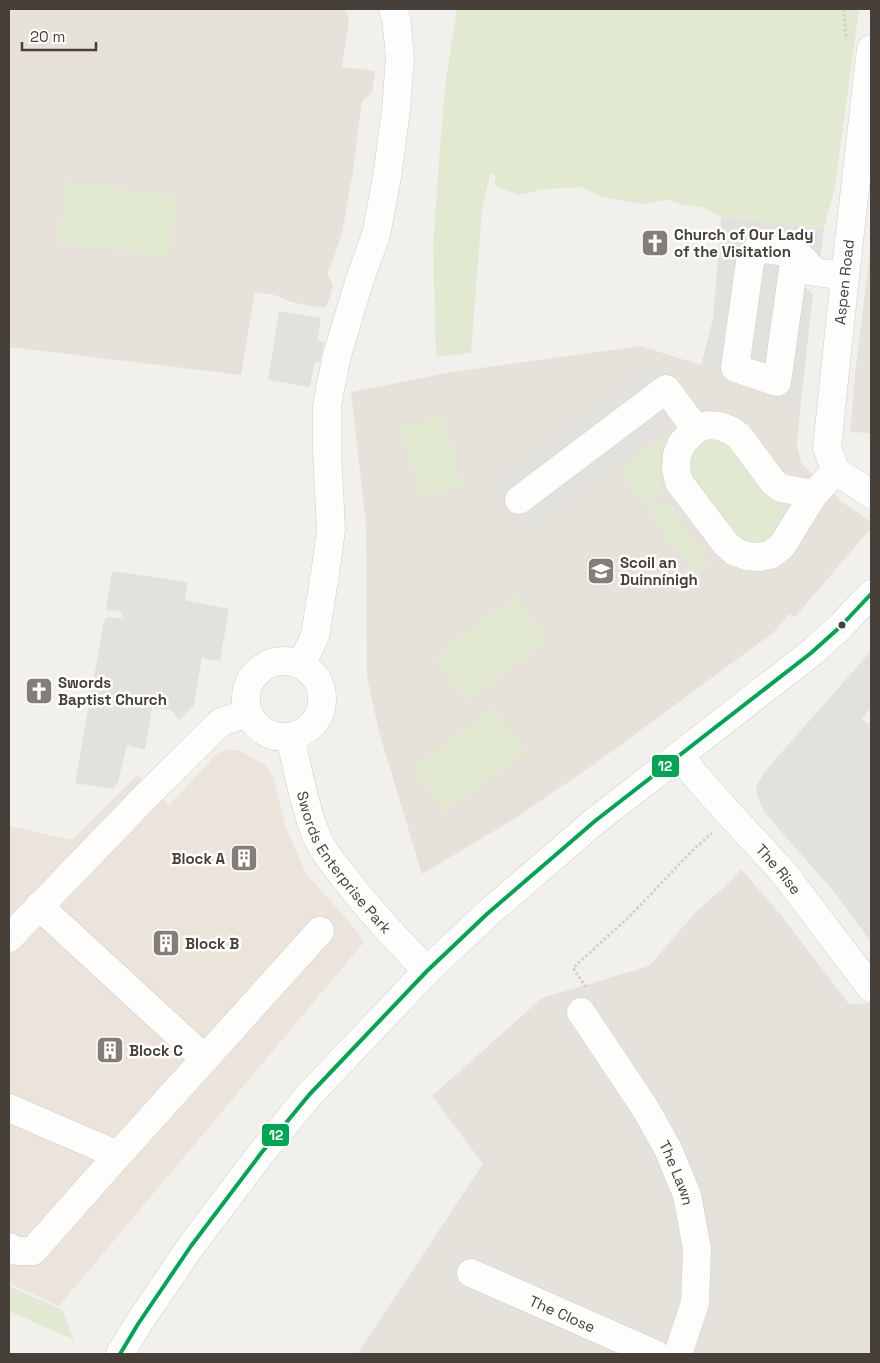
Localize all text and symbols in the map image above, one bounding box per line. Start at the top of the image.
scale bar [22,20,96,52]
text: 20 m [30,27,65,46]
place label: Church of Our Lady of the Visitation [674,225,813,261]
church icon: Church of Our Lady of the Visitation [640,228,670,258]
street label: Aspen Road [830,238,858,326]
place label: Scoil an Duinnínigh [620,553,698,589]
school or university icon: Scoil an Duinnínigh [586,556,616,586]
unlabelled marker [837,620,847,630]
place label: Swords Baptist Church [58,673,167,709]
church icon: Swords Baptist Church [24,676,54,706]
line badge: 12 [651,754,680,778]
text: 12 [658,757,672,775]
street label: Swords Enterprise Park [293,789,396,937]
street label: The Rise [752,840,806,898]
building icon: Block A [229,843,259,873]
place label: Block A [171,849,225,868]
building icon: Block B [151,928,181,958]
place label: Block B [185,934,239,953]
building icon: Block C [95,1035,125,1065]
place label: Block C [129,1041,183,1060]
line badge: 12 [261,1123,290,1147]
text: 12 [269,1126,283,1144]
street label: The Lawn [655,1137,698,1207]
street label: The Close [527,1290,599,1336]

